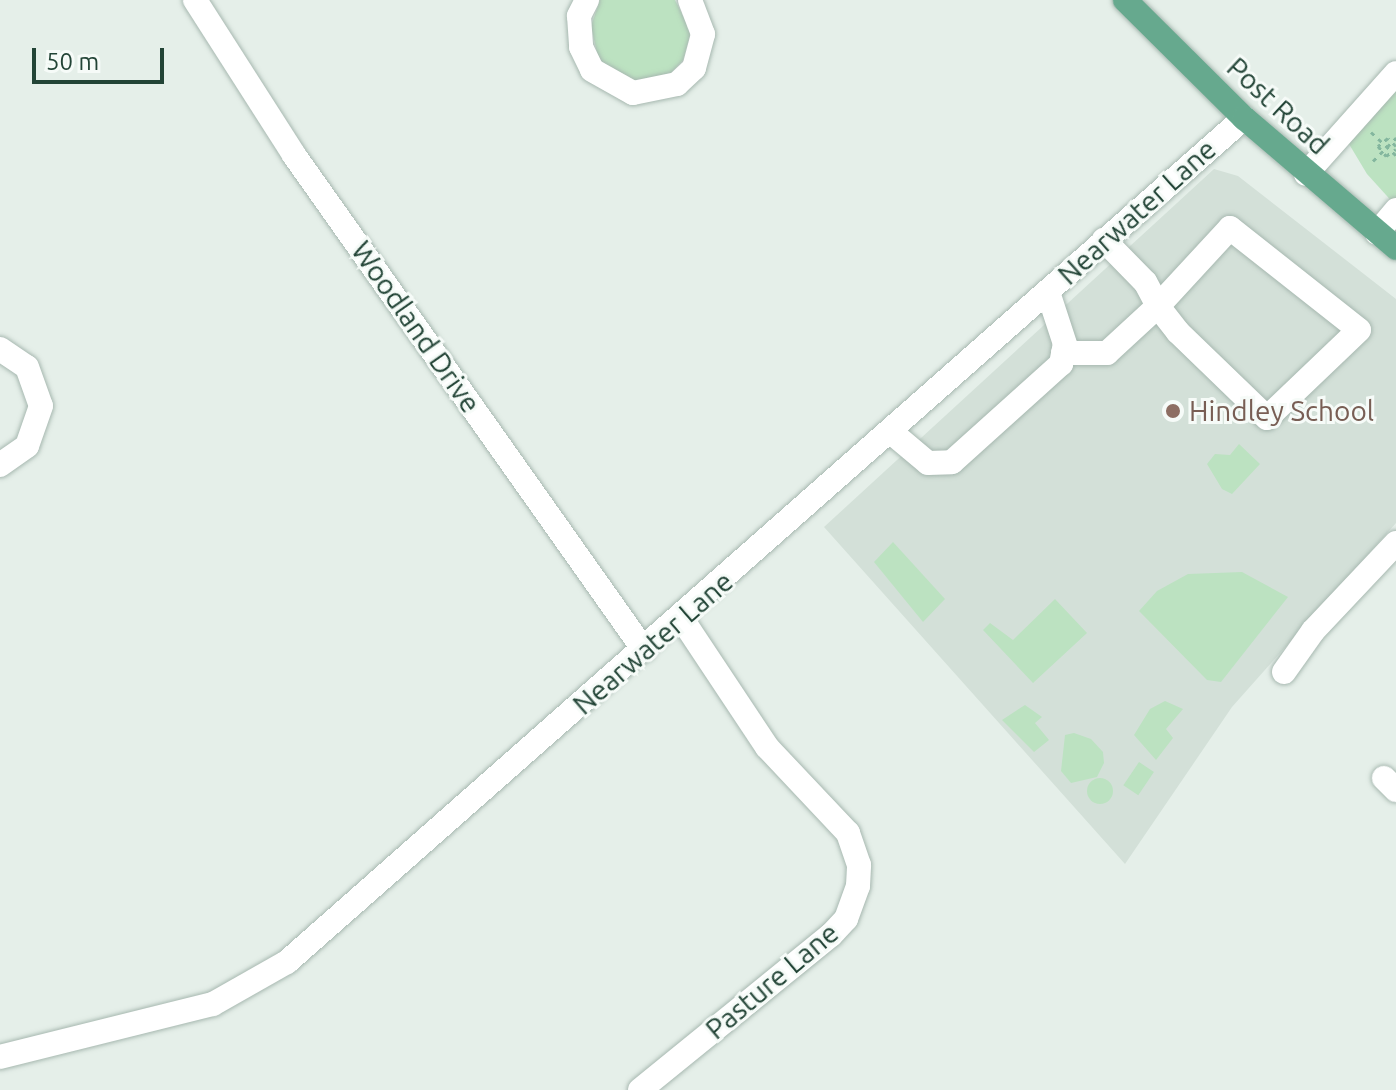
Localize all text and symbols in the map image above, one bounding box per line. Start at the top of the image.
scale bar [36,32,168,82]
text: 50 m [46,48,99,75]
street label: Post Road [1220,50,1336,162]
street label: Nearwater Lane [1051,132,1223,292]
street label: Woodland Drive [344,235,488,419]
place label: Hindley School [1189,394,1374,428]
marker: Hindley School [1164,402,1182,420]
street label: Nearwater Lane [566,565,740,721]
street label: Pasture Lane [699,916,845,1046]

